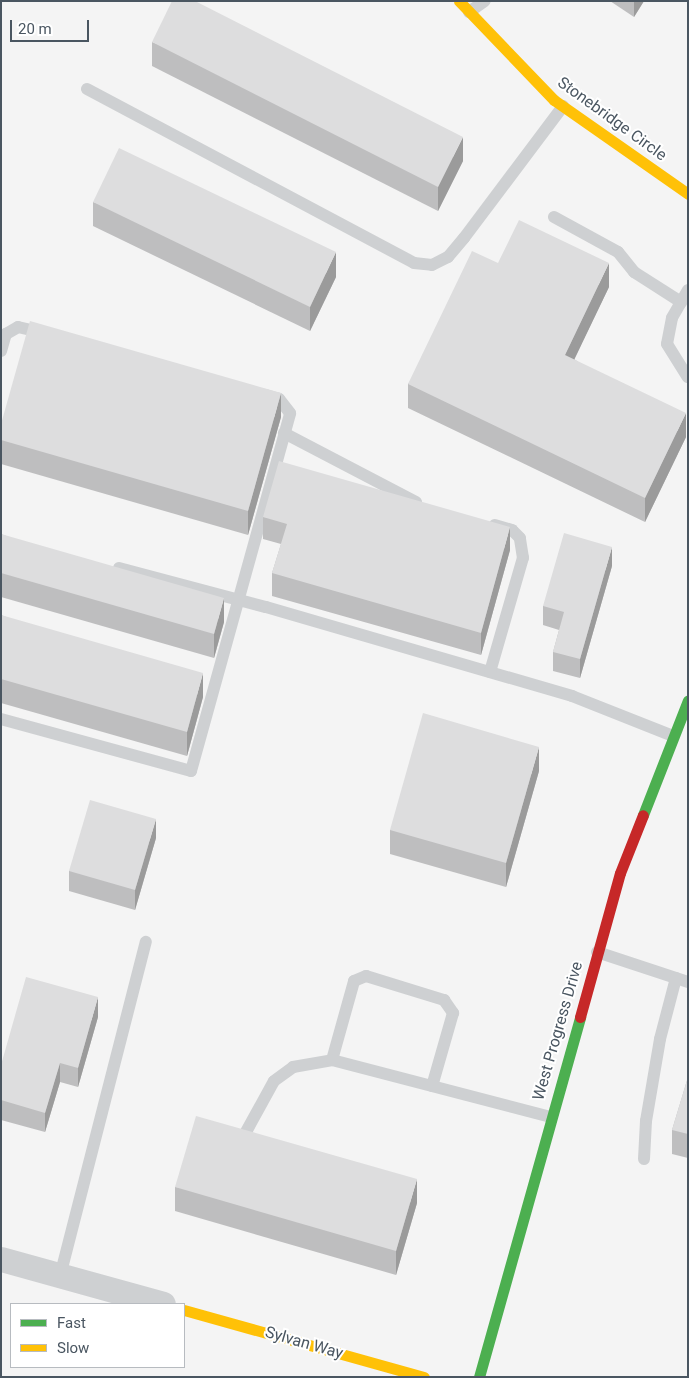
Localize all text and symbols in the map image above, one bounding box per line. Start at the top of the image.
scale bar [12,10,91,42]
text: 20 m [18,20,52,38]
street label: Stonebridge Circle [554,73,670,165]
street label: West Progress Drive [529,959,587,1103]
legend [10,1303,185,1368]
text: Fast [57,1314,86,1332]
street label: Sylvan Way [263,1323,345,1363]
text: Slow [57,1339,89,1357]

